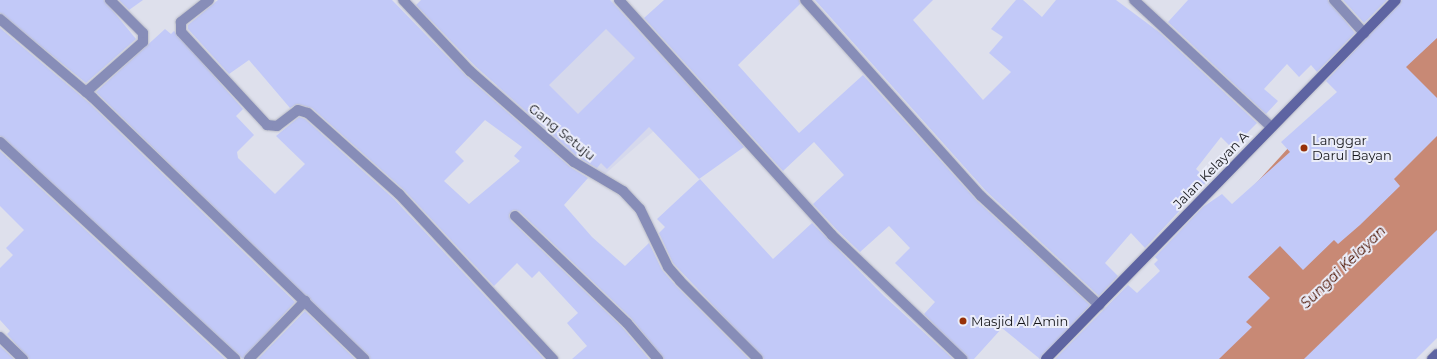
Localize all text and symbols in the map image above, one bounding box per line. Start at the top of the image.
street label: Gang Setuju [526,100,598,164]
street label: Jalan Kelayan A [1170,128,1252,212]
place label: Langgar Darul Bayan [1312,133,1392,164]
marker: Langgar Darul Bayan [1299,143,1309,153]
water label: Sungai Kelayan [1297,222,1389,312]
place label: Masjid Al Amin [971,313,1068,329]
marker: Masjid Al Amin [958,316,968,326]

